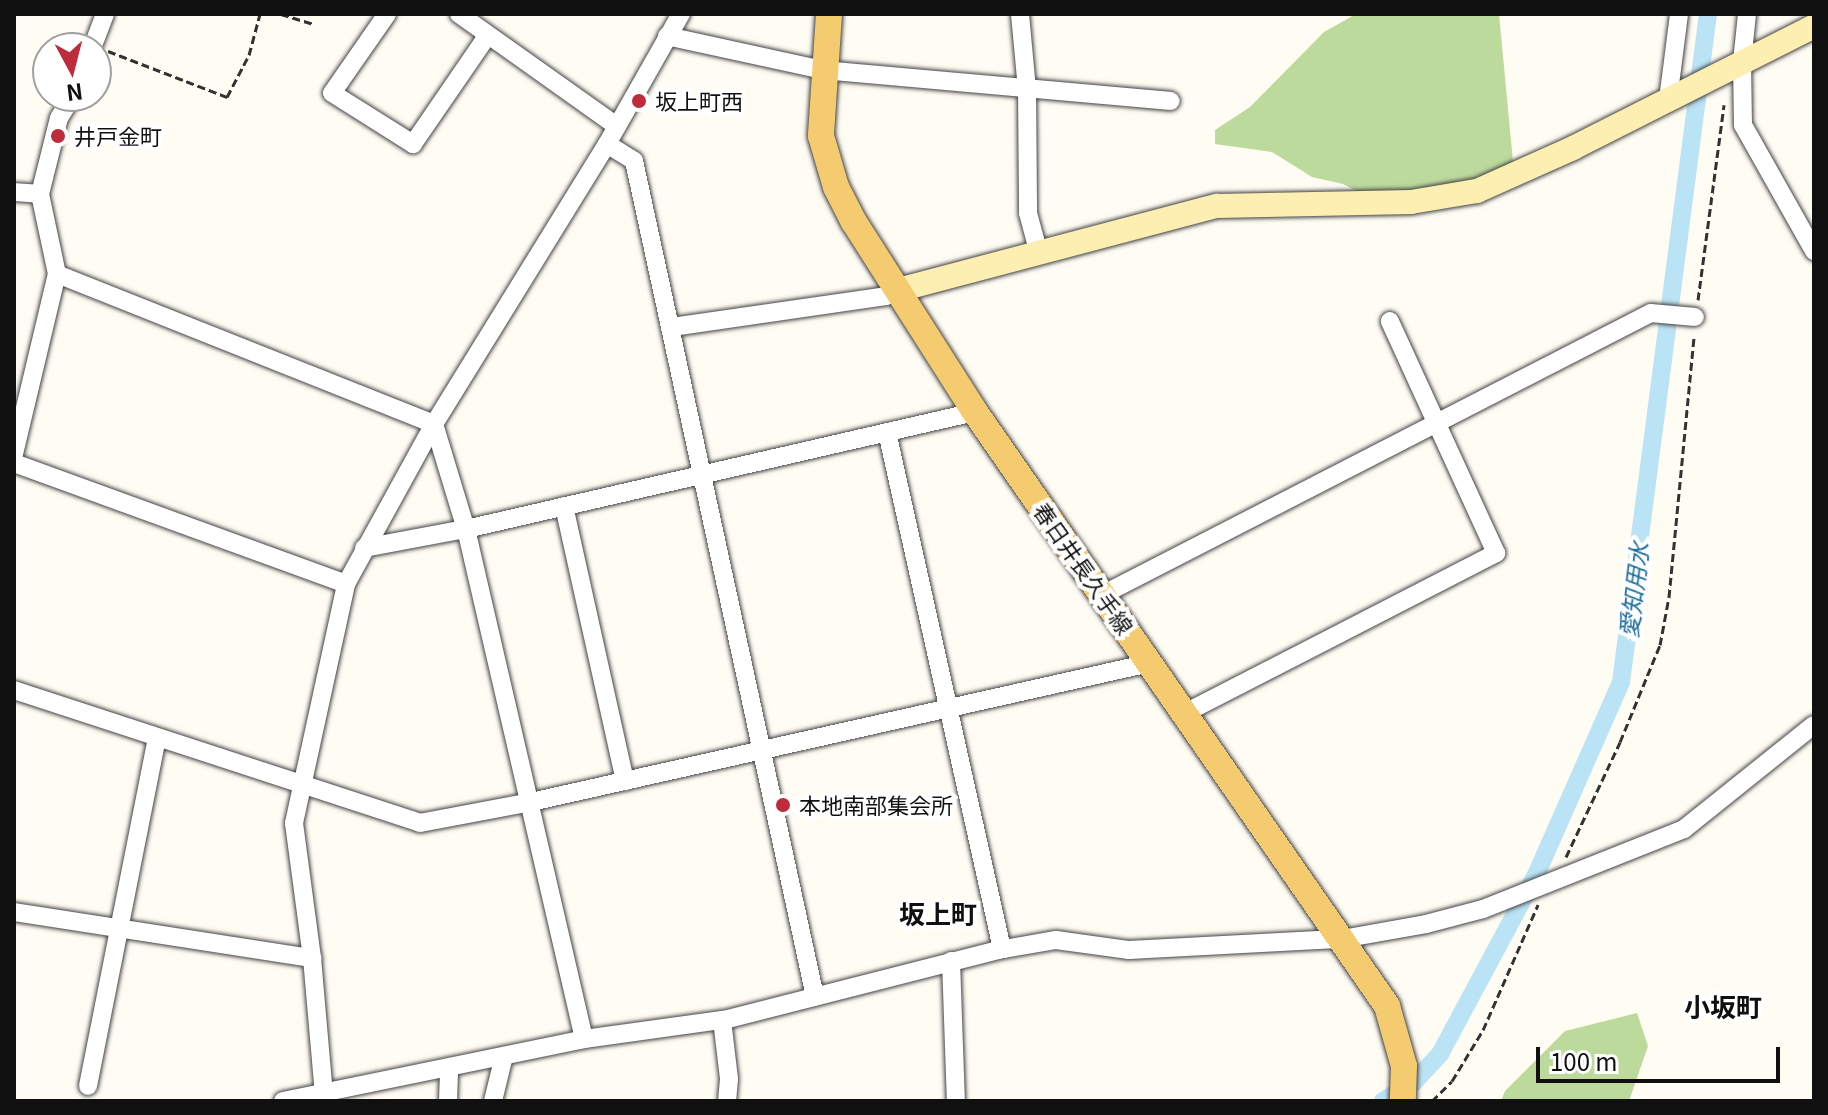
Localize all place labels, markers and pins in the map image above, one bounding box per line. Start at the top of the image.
place label: 坂上町西 [655,88,743,114]
marker: 坂上町西 [630,92,648,110]
place label: 井戸金町 [74,123,162,149]
marker: 井戸金町 [49,127,67,145]
place label: 本地南部集会所 [799,792,953,818]
marker: 本地南部集会所 [774,796,792,814]

